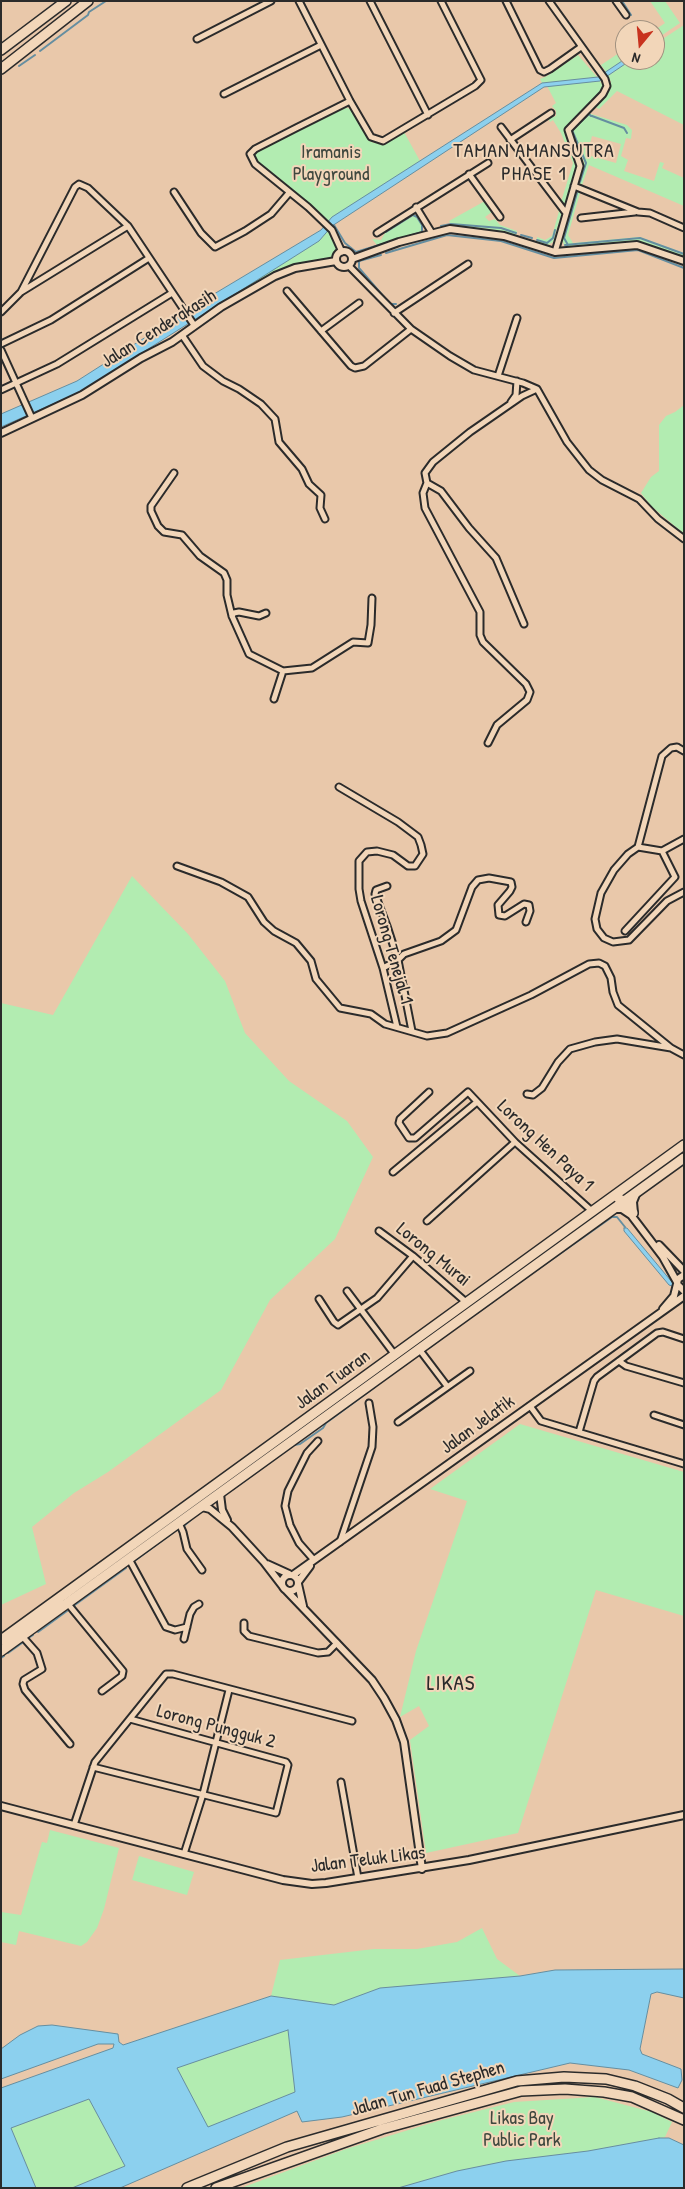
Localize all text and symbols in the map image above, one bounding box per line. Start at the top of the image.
north arrow [615,20,665,70]
text: N [629,49,642,69]
district label: TAMAN AMANSUTRA PHASE 1 [451,140,617,187]
park label: Iramanis Playground [293,142,369,186]
street label: Jalan Cenderakasih [97,285,221,373]
street label: Lorong Tenejal 1 [365,893,417,1007]
street label: Lorong Hen Paya 1 [492,1095,598,1197]
street label: Lorong Murai [391,1218,475,1292]
street label: Jalan Tuaran [291,1345,375,1415]
street label: Jalan Jelatik [437,1391,519,1459]
district label: LIKAS [426,1671,476,1697]
street label: Lorong Pungguk 2 [154,1700,278,1754]
street label: Jalan Teluk Likas [309,1842,427,1878]
street label: Jalan Tun Fuad Stephen [349,2056,507,2122]
park label: Likas Bay Public Park [483,2108,561,2152]

